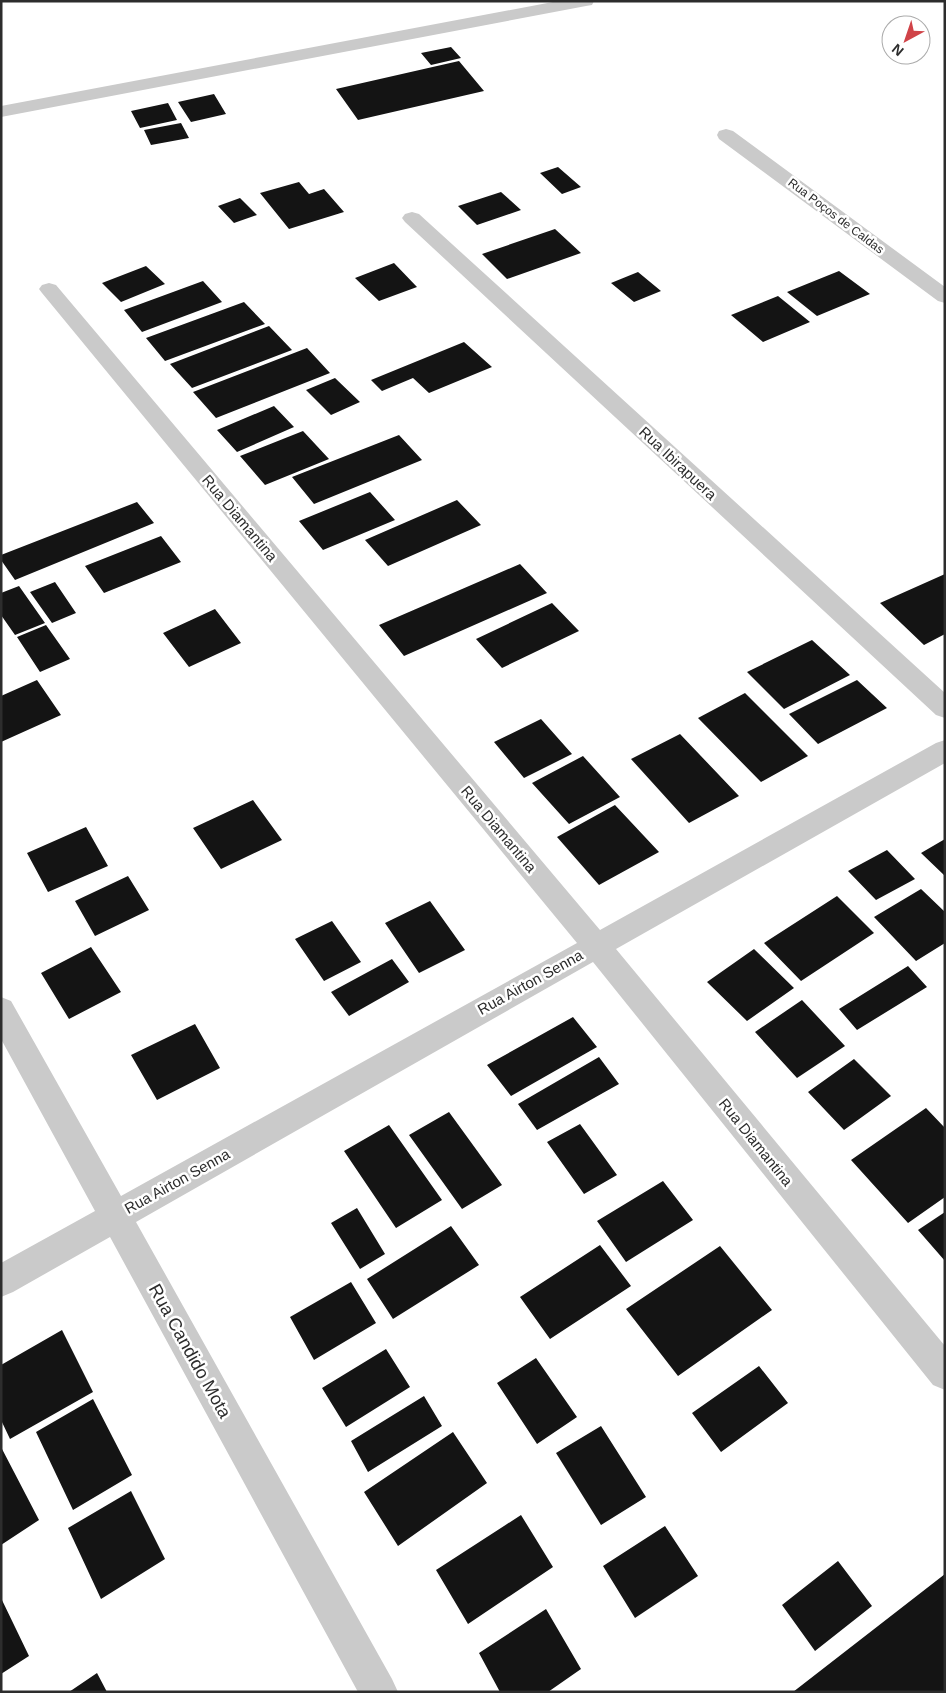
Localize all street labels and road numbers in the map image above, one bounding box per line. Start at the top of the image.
street label: Rua Poços de Caldas [785,175,887,257]
street label: Rua Ibirapuera [636,423,721,503]
street label: Rua Diamantina [199,471,281,565]
street label: Rua Diamantina [458,782,540,876]
street label: Rua Airton Senna [474,946,586,1018]
street label: Rua Diamantina [716,1095,797,1190]
street label: Rua Airton Senna [121,1145,233,1217]
street label: Rua Candido Mota [145,1281,236,1422]

